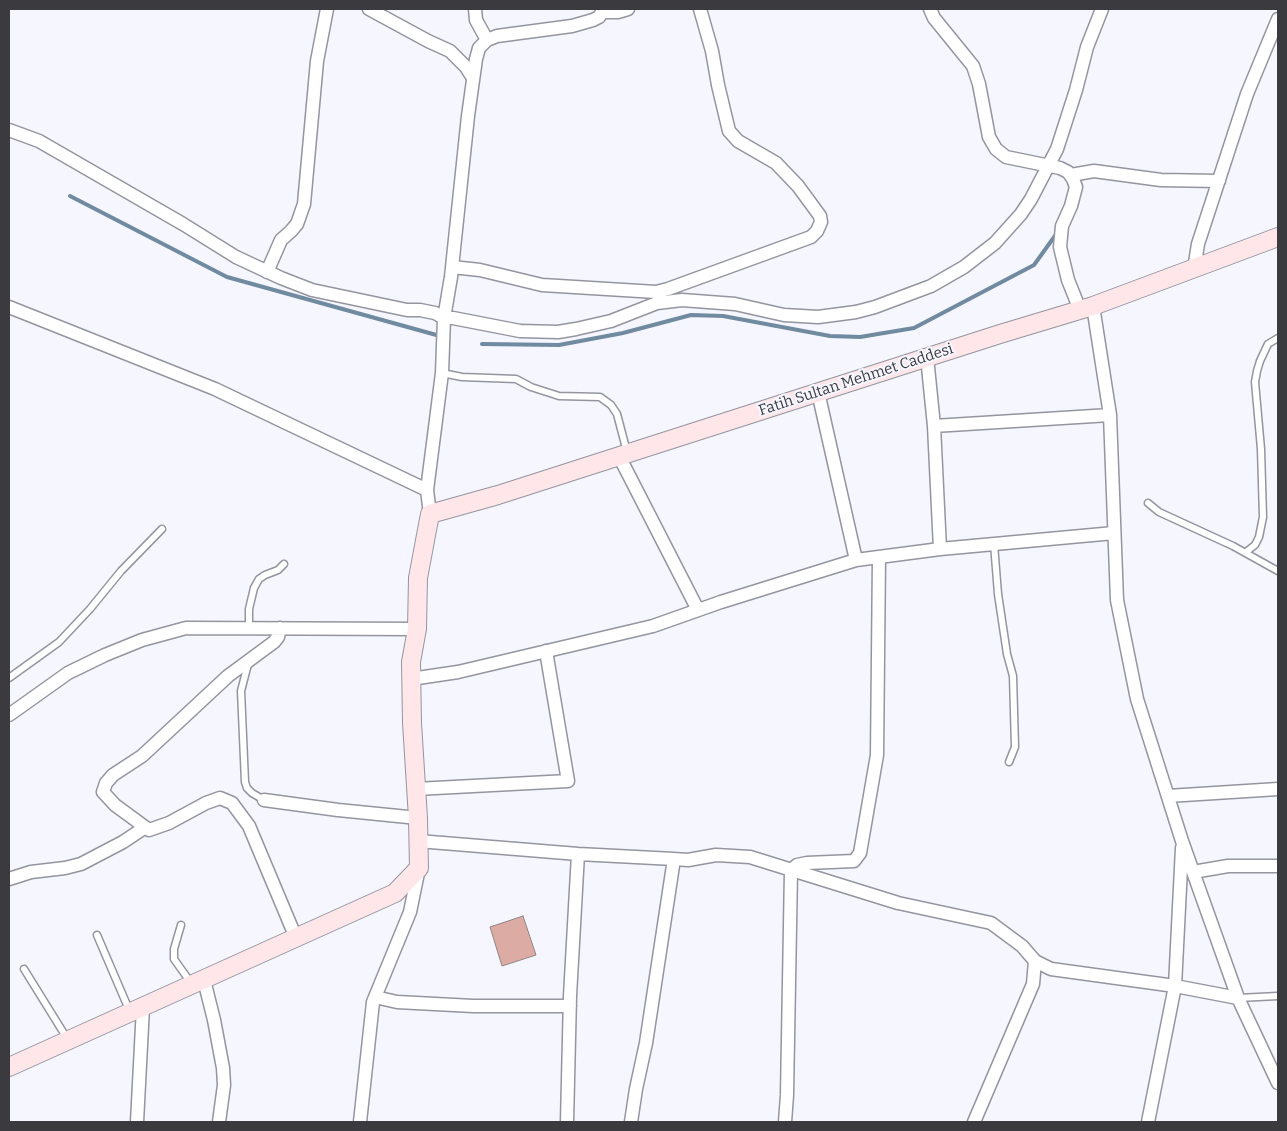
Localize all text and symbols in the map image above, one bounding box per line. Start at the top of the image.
street label: Fatih Sultan Mehmet Caddesi [756,340,956,420]

